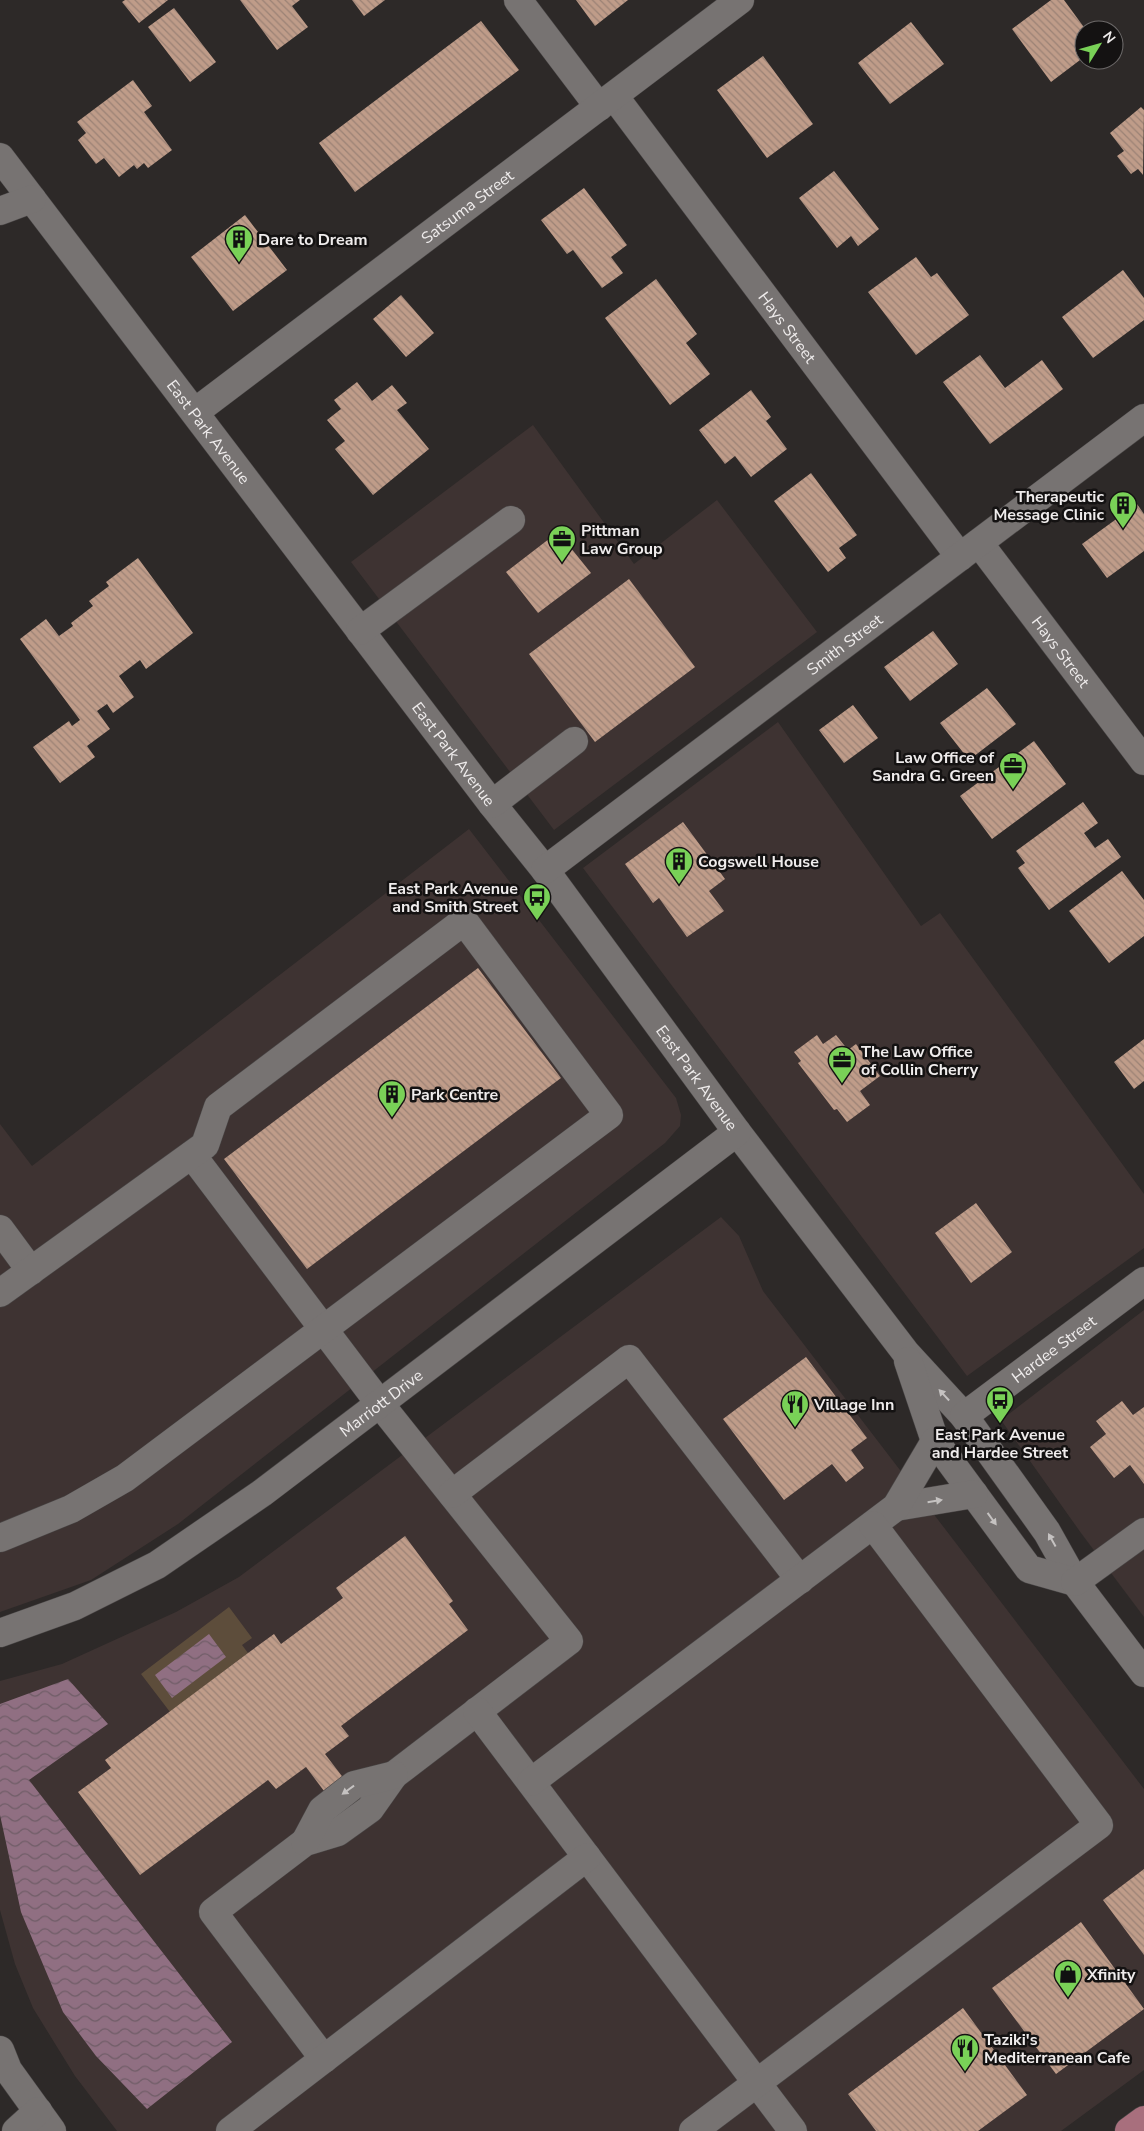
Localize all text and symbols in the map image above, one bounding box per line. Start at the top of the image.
north arrow [1074,20,1124,70]
text: N [1098,28,1120,47]
street label: Satsuma Street [417,165,519,249]
building icon: Dare to Dream [224,224,254,263]
place label: Dare to Dream [258,229,367,251]
street label: Hays Street [753,287,821,368]
street label: East Park Avenue [161,376,255,489]
place label: Therapeutic Message Clinic [993,486,1104,526]
building icon: Therapeutic Message Clinic [1108,490,1138,529]
place label: Pittman Law Group [581,520,663,560]
office icon: Pittman Law Group [547,524,577,563]
street label: Smith Street [802,609,888,681]
street label: Hays Street [1026,612,1095,693]
street label: East Park Avenue [406,698,500,811]
place label: Law Office of Sandra G. Green [872,747,995,787]
office icon: Law Office of Sandra G. Green [998,751,1028,790]
building icon: Cogswell House [664,846,694,885]
place label: Cogswell House [698,851,819,873]
place label: East Park Avenue and Smith Street [388,878,519,918]
bus stop icon: East Park Avenue and Smith Street [522,882,552,921]
street label: East Park Avenue [650,1021,742,1135]
place label: The Law Office of Collin Cherry [861,1041,979,1081]
office icon: The Law Office of Collin Cherry [827,1045,857,1084]
building icon: Park Centre [377,1079,407,1118]
place label: Park Centre [411,1084,499,1106]
street label: Hardee Street [1007,1310,1101,1389]
street label: Marriott Drive [335,1365,428,1442]
bus stop icon: East Park Avenue and Hardee Street [985,1385,1015,1424]
restaurant icon: Village Inn [780,1389,810,1428]
one-way arrow [938,1390,950,1402]
place label: Village Inn [813,1394,894,1416]
place label: East Park Avenue and Hardee Street [932,1424,1069,1464]
one-way arrow [928,1497,944,1505]
one-way arrow [987,1512,997,1526]
one-way arrow [1047,1533,1056,1546]
one-way arrow [342,1785,355,1795]
shop icon: Xfinity [1053,1959,1083,1998]
place label: Xfinity [1086,1964,1136,1986]
place label: Taziki's Mediterranean Cafe [984,2029,1131,2069]
restaurant icon: Taziki's Mediterranean Cafe [950,2033,980,2072]

